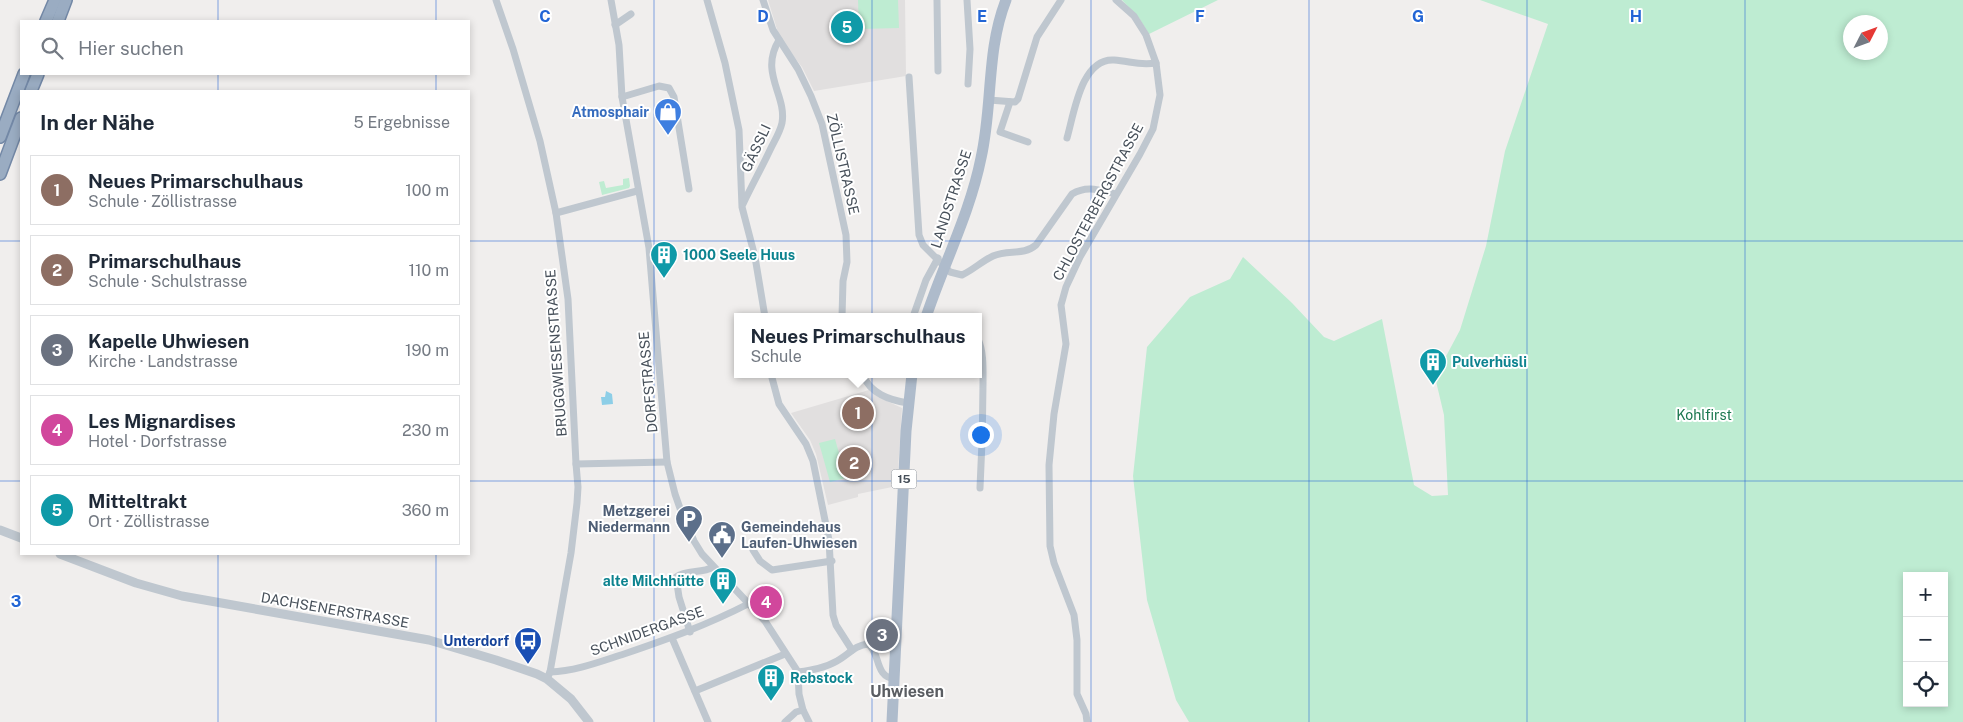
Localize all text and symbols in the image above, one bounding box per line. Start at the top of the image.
text: C [539,7,551,26]
text: D [757,7,769,26]
text: E [977,7,987,26]
text: F [1195,7,1205,26]
text: G [1412,7,1424,26]
text: H [1630,7,1642,26]
pin: 5 [831,8,863,46]
north arrow [1843,15,1888,60]
search box [20,20,470,75]
icon: search [38,34,66,62]
text: Hier suchen [78,37,184,59]
shop icon: Atmosphair [653,97,683,136]
place label: Atmosphair [572,104,649,120]
text: In der Nähe [40,110,155,135]
street label: ZÖLLISTRASSE [824,111,864,216]
text: 5 Ergebnisse [353,113,450,132]
street label: CHLOSTERBERGSTRASSE [1050,120,1146,284]
street label: GÄSSLI [736,121,774,174]
street label: LANDSTRASSE [928,148,974,250]
text: Neues Primarschulhaus [88,170,303,192]
text: 1 [54,181,60,200]
text: 100 m [405,181,449,200]
text: Schule · Zöllistrasse [88,192,237,211]
building icon: 1000 Seele Huus [649,240,679,279]
place label: 1000 Seele Huus [683,247,795,263]
text: Primarschulhaus [88,250,241,272]
text: 2 [52,261,62,280]
text: 110 m [408,261,449,280]
street label: BRUGGWIESENSTRASSE [542,269,570,437]
text: Schule · Schulstrasse [88,272,247,291]
popup [734,313,982,378]
text: Neues Primarschulhaus [750,325,966,347]
text: Kapelle Uhwiesen [88,330,249,352]
street label: DORFSTRASSE [636,331,660,433]
text: 3 [52,341,62,360]
text: 190 m [405,341,449,360]
text: Schule [750,347,802,366]
building icon: Pulverhüsli [1418,347,1448,386]
text: Kirche · Landstrasse [88,352,238,371]
place label: Pulverhüsli [1452,354,1527,370]
pin: 1 [842,394,874,432]
park label: Kohlfirst [1676,407,1732,423]
text: Les Mignardises [88,410,236,432]
text: 4 [52,421,62,440]
text: 230 m [402,421,449,440]
your location [968,422,994,448]
text: Hotel · Dorfstrasse [88,432,227,451]
pin: 2 [838,444,870,482]
road number: 15 [892,469,916,488]
text: Mitteltrakt [88,490,187,512]
text: 5 [52,501,62,520]
text: 360 m [402,501,449,520]
place label: Metzgerei Niedermann [588,503,670,535]
parking icon: Metzgerei Niedermann [674,504,704,543]
text: Ort · Zöllistrasse [88,512,210,531]
place label: Gemeindehaus Laufen-Uhwiesen [741,519,857,551]
public building icon: Gemeindehaus Laufen-Uhwiesen [707,520,737,559]
building icon: alte Milchhütte [708,566,738,605]
map controls [1903,572,1948,707]
button: + [1903,572,1948,617]
place label: alte Milchhütte [603,573,704,589]
pin: 4 [750,583,782,621]
street label: DACHSENERSTRASSE [260,589,410,631]
text: 3 [11,592,21,611]
street label: SCHNIDERGASSE [588,603,706,659]
pin: 3 [866,616,898,654]
button: − [1903,617,1948,662]
bus stop icon: Unterdorf [513,626,543,665]
place label: Unterdorf [443,633,509,649]
button: locate [1903,662,1948,707]
building icon: Rebstock [756,663,786,702]
place label: Rebstock [790,670,853,686]
district label: Uhwiesen [870,682,944,701]

